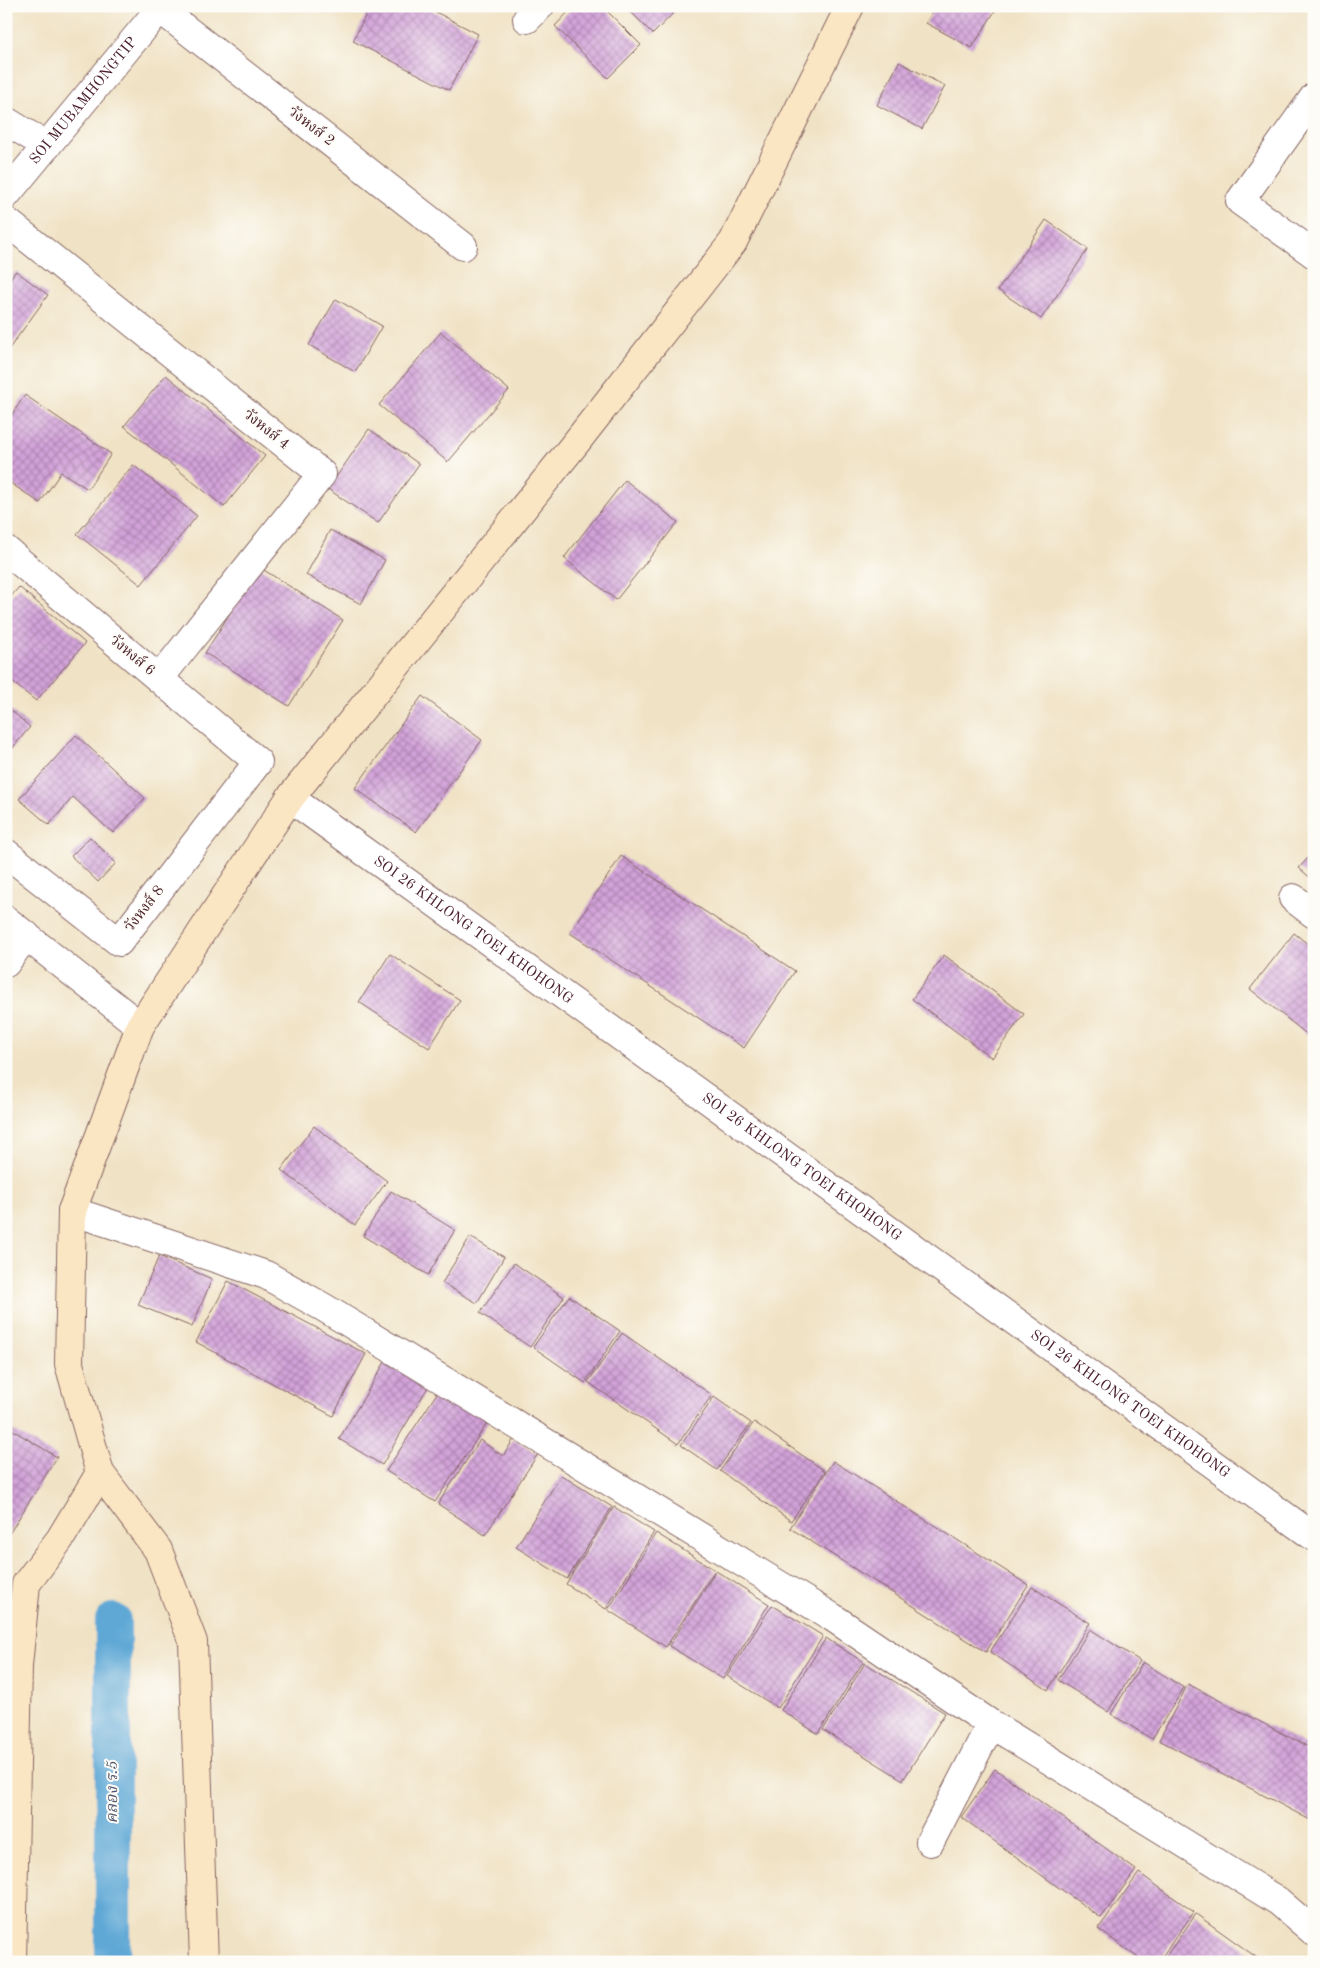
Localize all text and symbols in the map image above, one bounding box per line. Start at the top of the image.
street label: SOI MUBAMHONGTIP [27,35,140,167]
street label: วังหงส์ 2 [285,101,339,150]
street label: วังหงส์ 4 [240,404,294,453]
street label: วังหงส์ 6 [106,630,160,679]
street label: SOI 26 KHLONG TOEI KHOHONG [371,853,576,1007]
street label: วังหงส์ 8 [119,881,168,935]
street label: SOI 26 KHLONG TOEI KHOHONG [699,1090,904,1244]
street label: SOI 26 KHLONG TOEI KHOHONG [1028,1327,1233,1481]
water label: คลอง ร.5 [105,1760,121,1824]

